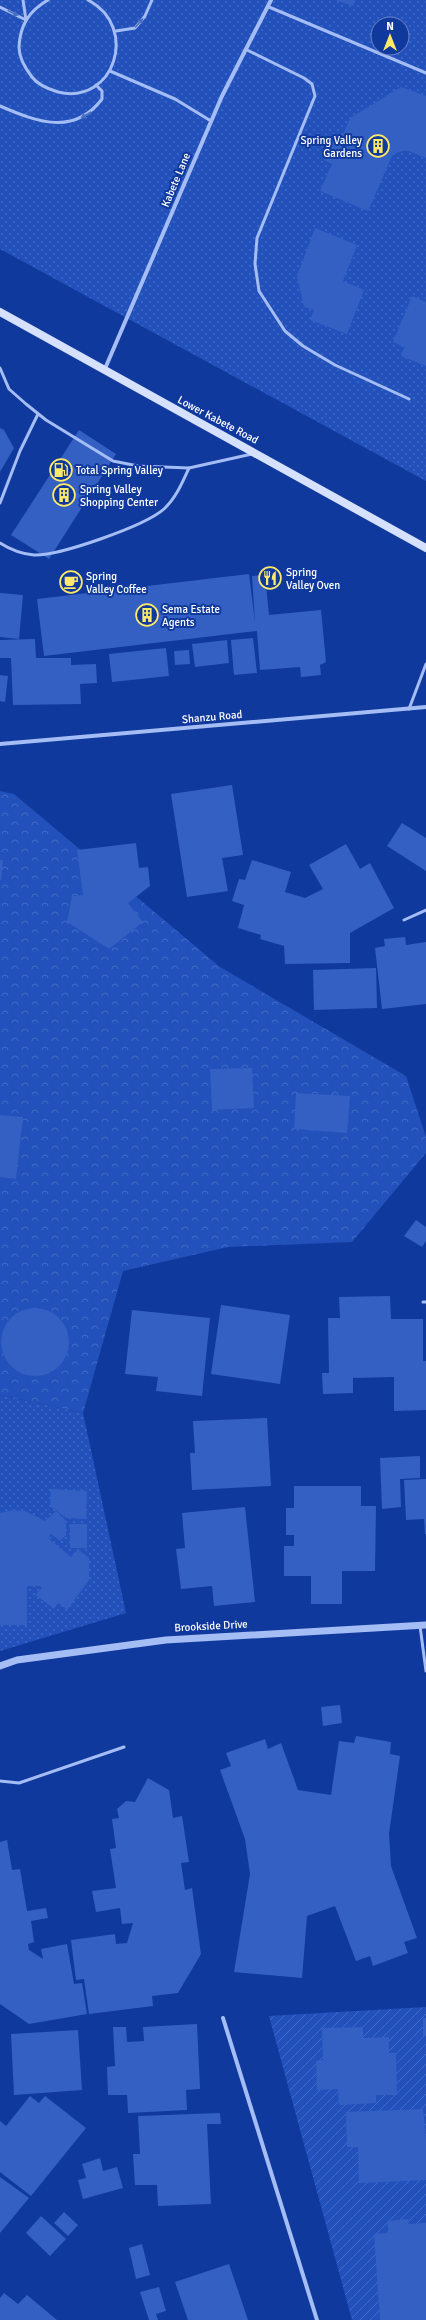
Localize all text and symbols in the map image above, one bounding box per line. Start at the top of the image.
one-way arrow [7,10,18,17]
north arrow [370,16,410,56]
one-way arrow [135,18,144,28]
text: N [386,20,394,33]
one-way arrow [80,111,92,118]
building icon: Spring Valley Gardens [365,133,391,159]
place label: Spring Valley Gardens [300,134,363,160]
street label: Kabete Lane [159,151,193,209]
street label: Lower Kabete Road [175,393,261,447]
fuel station icon: Total Spring Valley [48,457,74,483]
place label: Total Spring Valley [76,464,164,477]
building icon: Spring Valley Shopping Center [51,482,77,508]
place label: Spring Valley Shopping Center [80,483,158,509]
restaurant icon: Spring Valley Oven [257,565,283,591]
place label: Spring Valley Oven [286,566,340,592]
cafe icon: Spring Valley Coffee [58,569,84,595]
place label: Spring Valley Coffee [86,570,147,596]
building icon: Sema Estate Agents [134,602,160,628]
place label: Sema Estate Agents [162,603,220,629]
street label: Shanzu Road [181,708,243,726]
street label: Brookside Drive [174,1618,248,1634]

